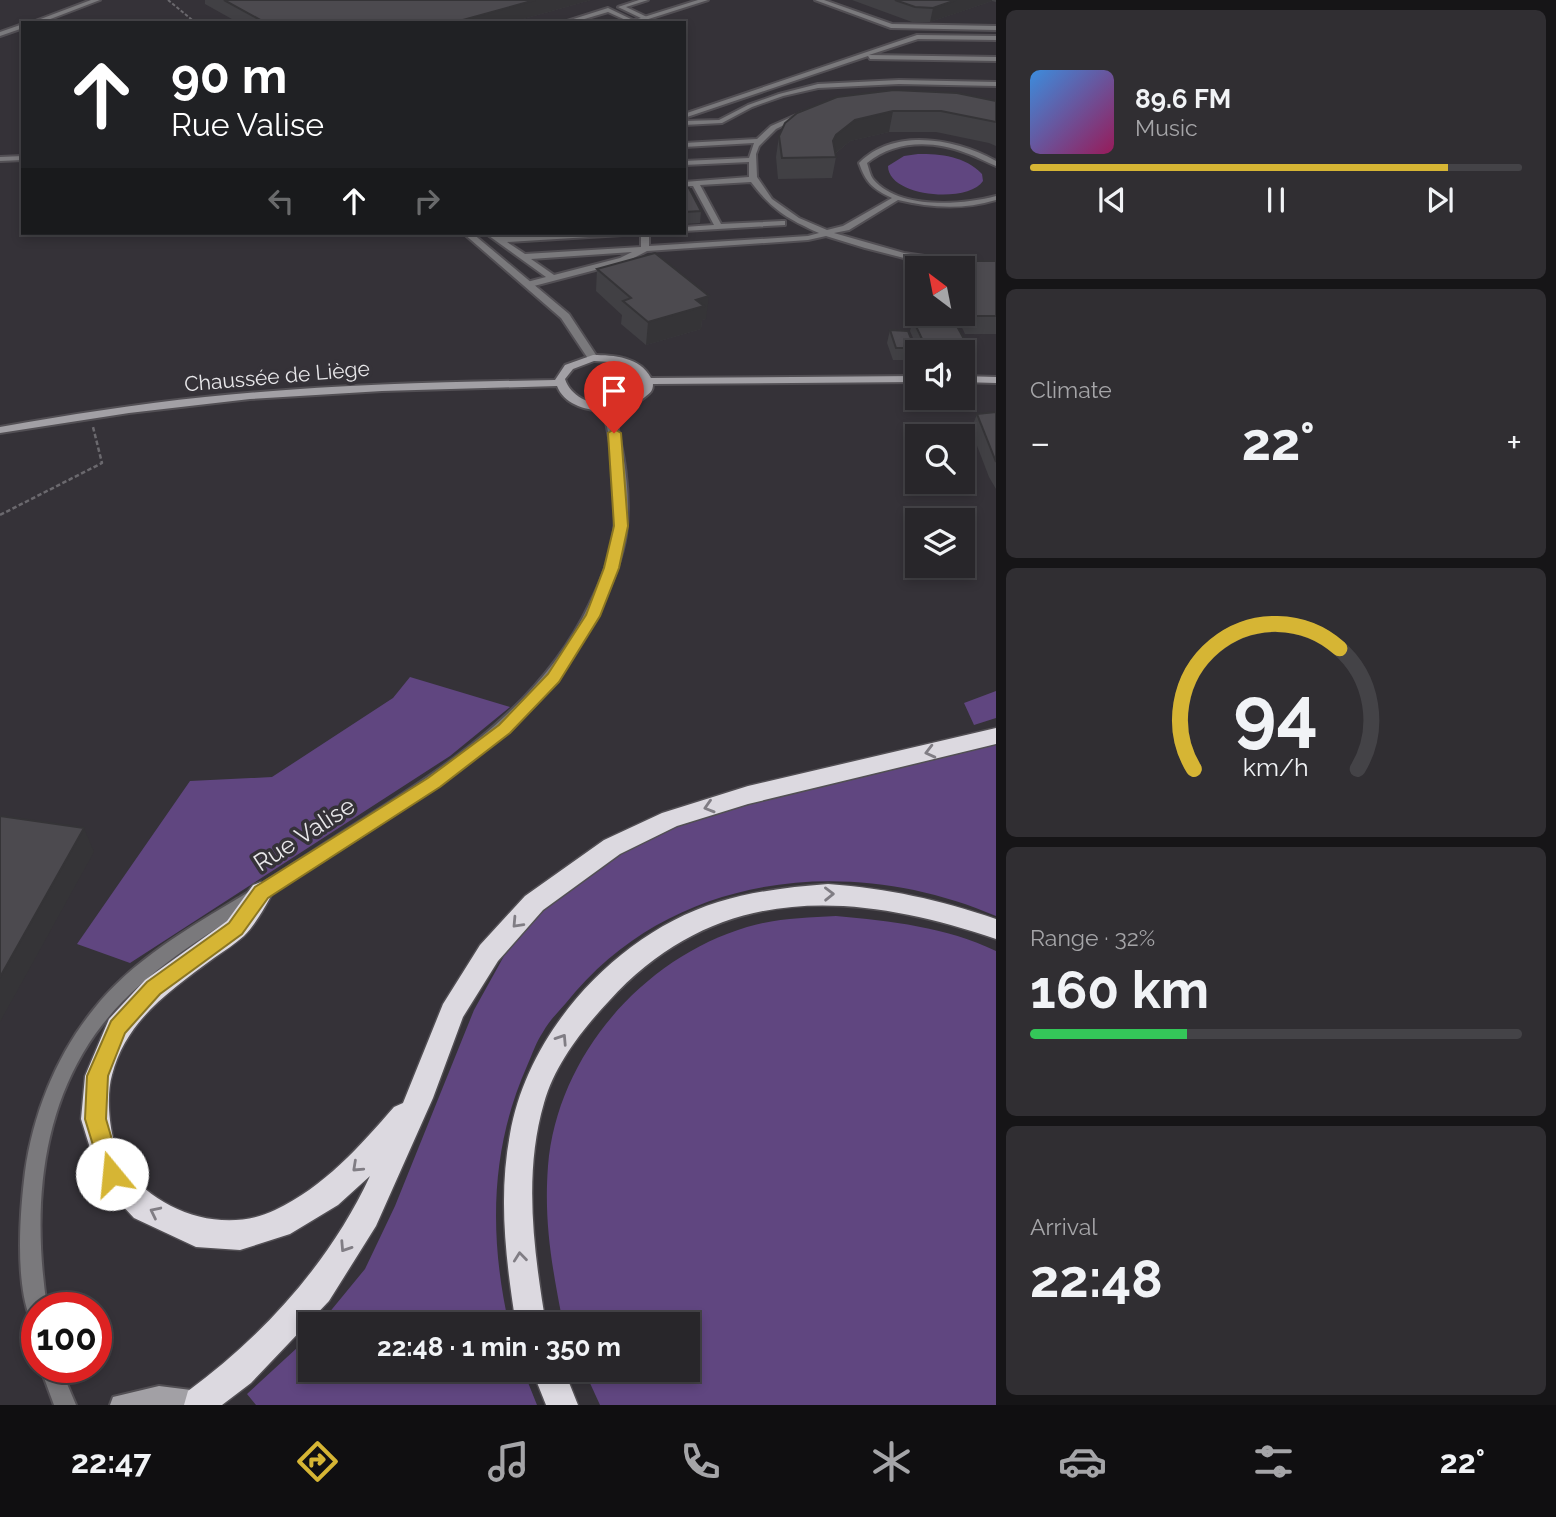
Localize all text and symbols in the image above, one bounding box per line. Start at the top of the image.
text: 90 m [171,47,287,104]
icon: ahead [56,49,147,140]
text: 89.6 FM [1135,84,1231,114]
text: Rue Valise [171,106,324,143]
text: Music [1135,114,1198,141]
icon: previous [1093,181,1131,219]
icon: pause [1257,181,1295,219]
icon: next [1421,181,1459,219]
icon: left [262,182,300,220]
icon: ahead [335,182,373,220]
icon: right [408,182,446,220]
north arrow [905,256,975,326]
map controls [905,256,975,578]
button: sound [905,340,975,410]
street label: Chaussée de Liège [183,355,371,397]
pin [584,361,644,433]
icon: arrive [595,372,633,410]
text: Climate [1030,376,1112,403]
text: 22° [1242,411,1315,472]
text: − [1030,420,1050,465]
text: + [1506,420,1522,465]
button: search [905,424,975,494]
button: layers [905,508,975,578]
text: 94 [1234,671,1318,756]
one-way arrow [924,744,936,758]
text: km/h [1243,751,1309,781]
street label: Rue Valise [248,791,360,877]
one-way arrow [703,798,715,813]
one-way arrow [824,886,834,902]
one-way arrow [512,915,525,928]
text: Range · 32% [1030,924,1155,951]
text: 160 km [1030,959,1209,1020]
one-way arrow [554,1034,567,1047]
position arrow [75,1137,149,1211]
one-way arrow [352,1159,365,1172]
one-way arrow [150,1207,162,1221]
text: Arrival [1030,1213,1097,1240]
one-way arrow [341,1239,354,1252]
text: 22:48 [1030,1248,1163,1309]
one-way arrow [513,1252,528,1263]
speed limit sign: 100 [21,1292,112,1383]
text: 22:48 · 1 min · 350 m [377,1332,621,1362]
icon: directions [293,1437,342,1486]
icon: music [484,1437,533,1486]
icon: phone [676,1437,725,1486]
icon: climate [867,1437,916,1486]
icon: car [1058,1437,1107,1486]
icon: filters [1249,1437,1298,1486]
text: 22:47 [71,1443,151,1480]
text: 22° [1440,1443,1485,1480]

